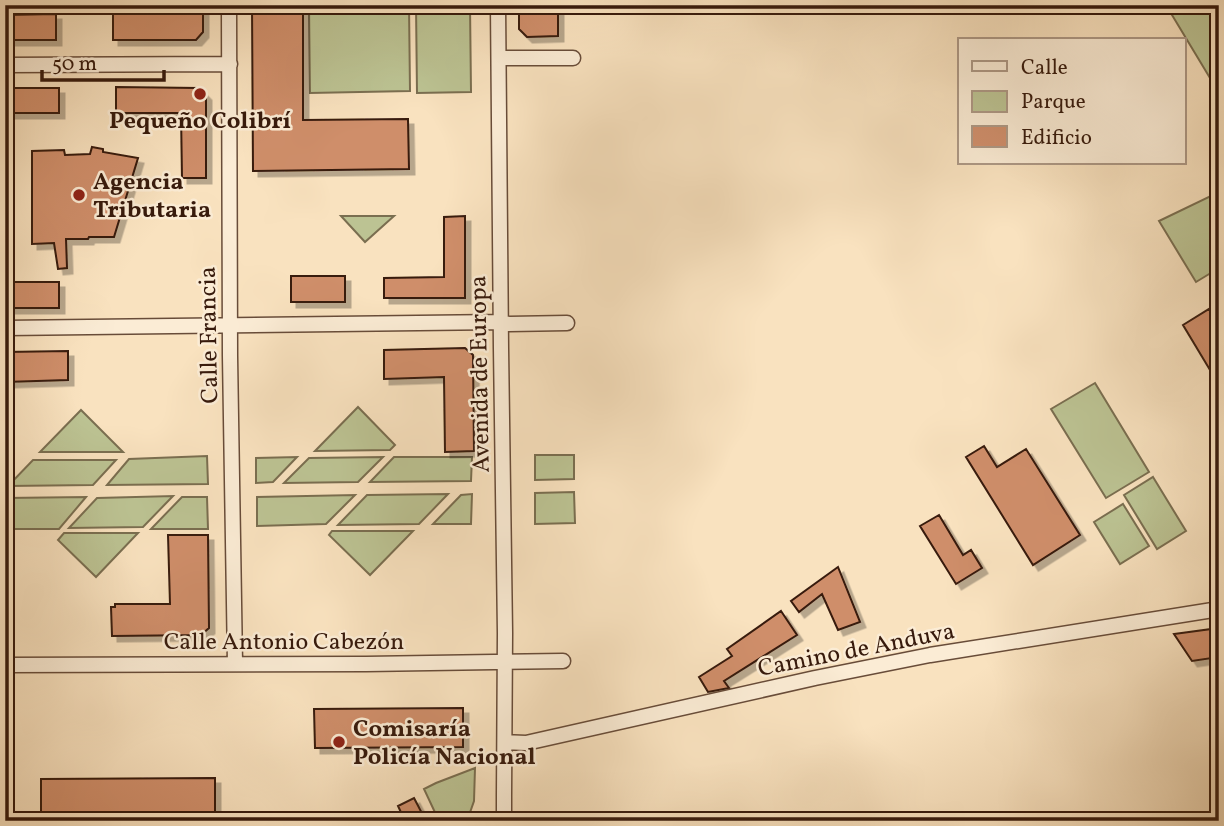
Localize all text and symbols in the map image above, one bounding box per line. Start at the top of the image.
scale bar [42,38,164,82]
legend [958,38,1186,164]
text: 50 m [52,50,97,79]
text: Calle [1021,54,1068,83]
marker: Pequeño Colibrí [192,86,208,102]
text: Parque [1021,88,1086,117]
place label: Pequeño Colibrí [109,105,291,139]
text: Edificio [1021,124,1092,153]
place label: Agencia Tributaria [93,166,211,228]
marker: Agencia Tributaria [71,187,87,203]
street label: Calle Francia [192,266,228,404]
street label: Avenida de Europa [462,275,500,473]
street label: Camino de Anduva [755,615,958,687]
street label: Calle Antonio Cabezón [164,626,404,660]
place label: Comisaría Policía Nacional [353,713,536,775]
marker: Comisaría Policía Nacional [331,734,347,750]

